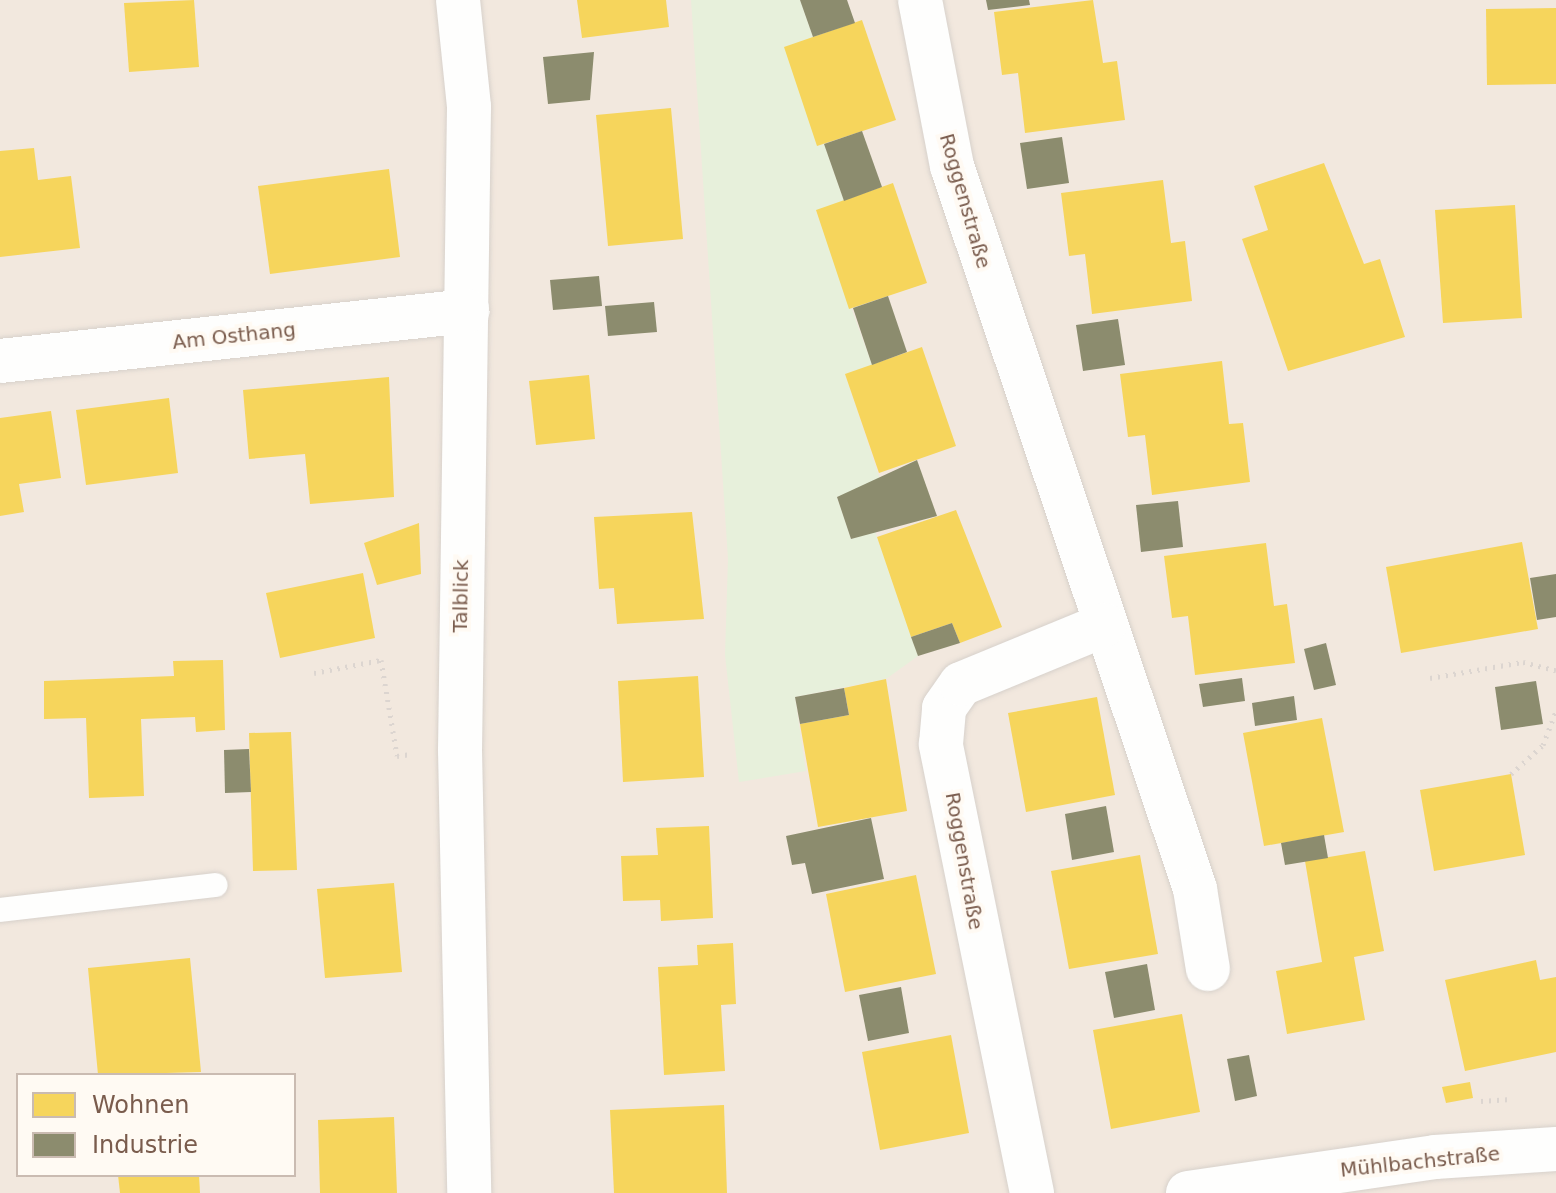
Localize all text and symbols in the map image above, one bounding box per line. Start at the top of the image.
street label: Roggenstraße [934,131,996,271]
street label: Am Osthang [171,318,297,354]
street label: Talblick [448,559,474,633]
street label: Roggenstraße [940,790,988,932]
legend [16,1073,296,1177]
text: Wohnen [92,1091,189,1119]
text: Industrie [92,1131,198,1159]
street label: Mühlbachstraße [1339,1142,1501,1182]

